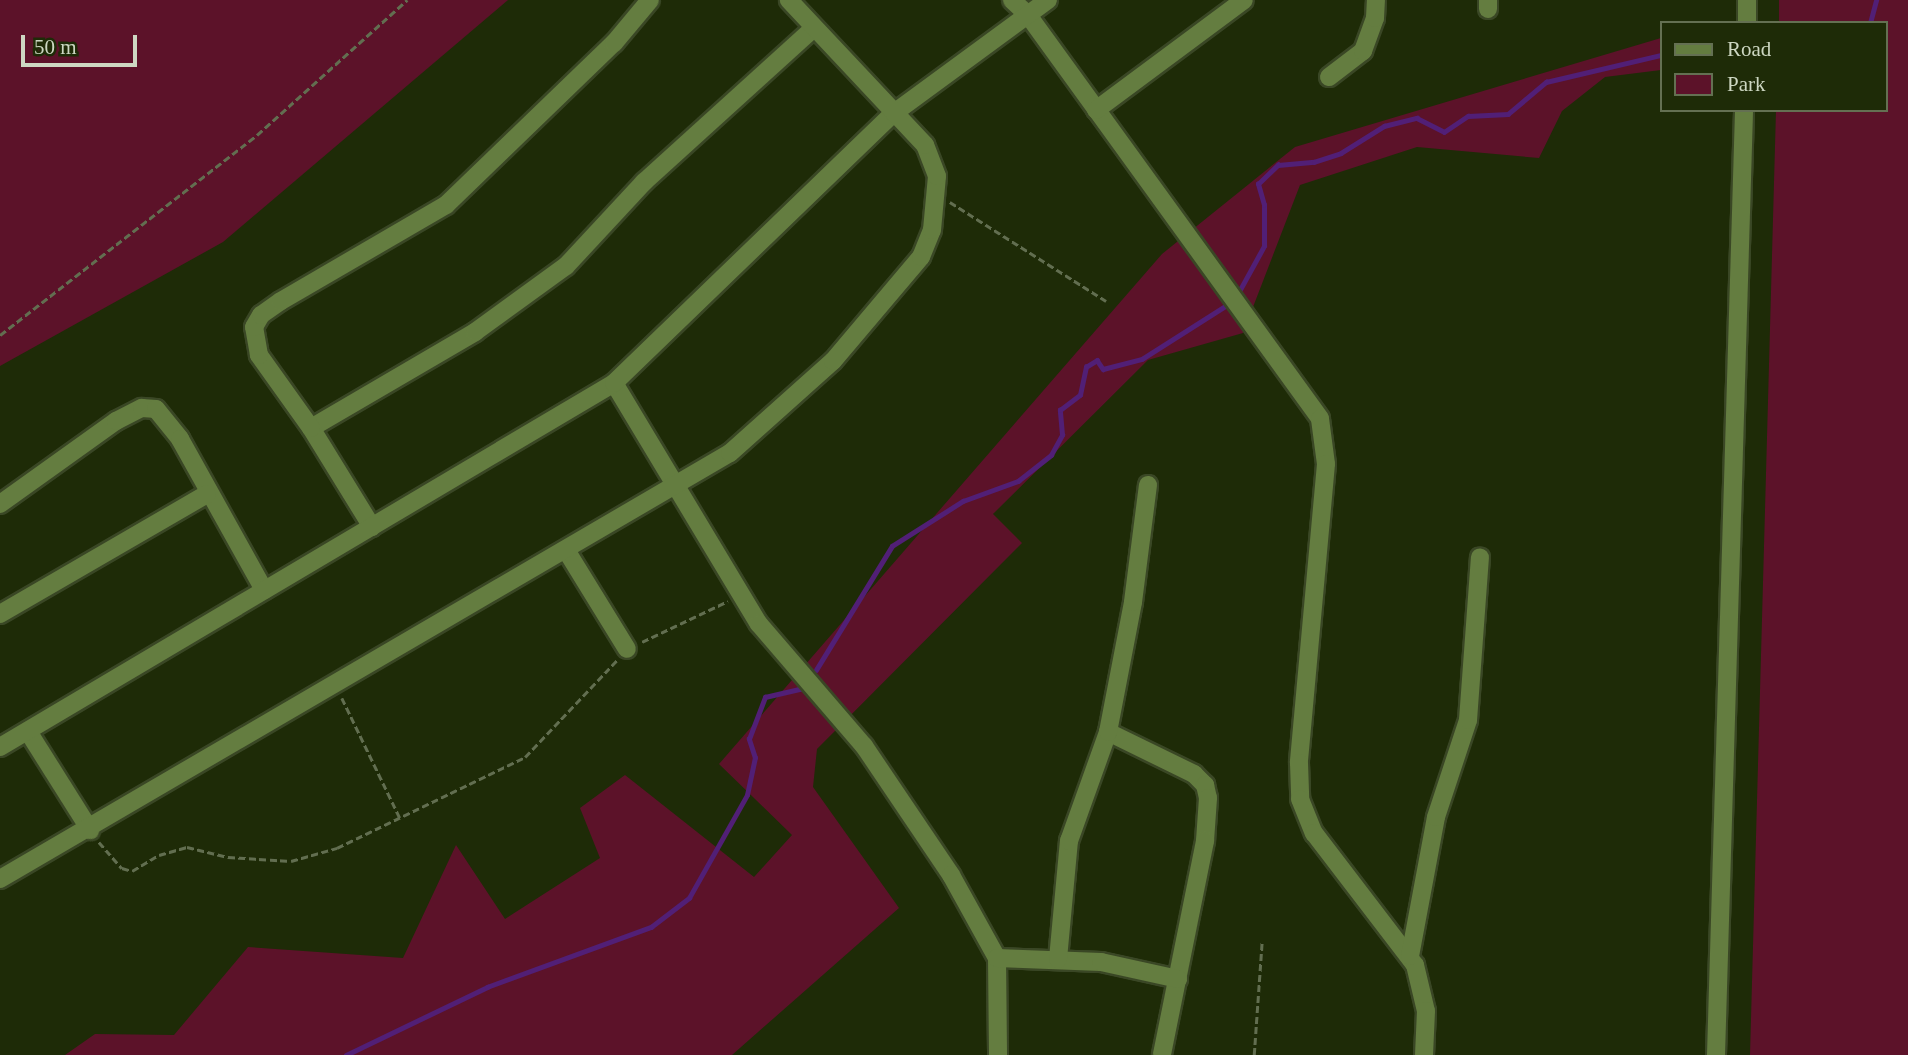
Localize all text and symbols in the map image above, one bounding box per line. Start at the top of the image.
scale bar [24,21,140,65]
legend [1660,21,1887,112]
text: 50 m [34,35,77,59]
text: Road [1727,37,1771,61]
text: Park [1727,72,1766,96]

